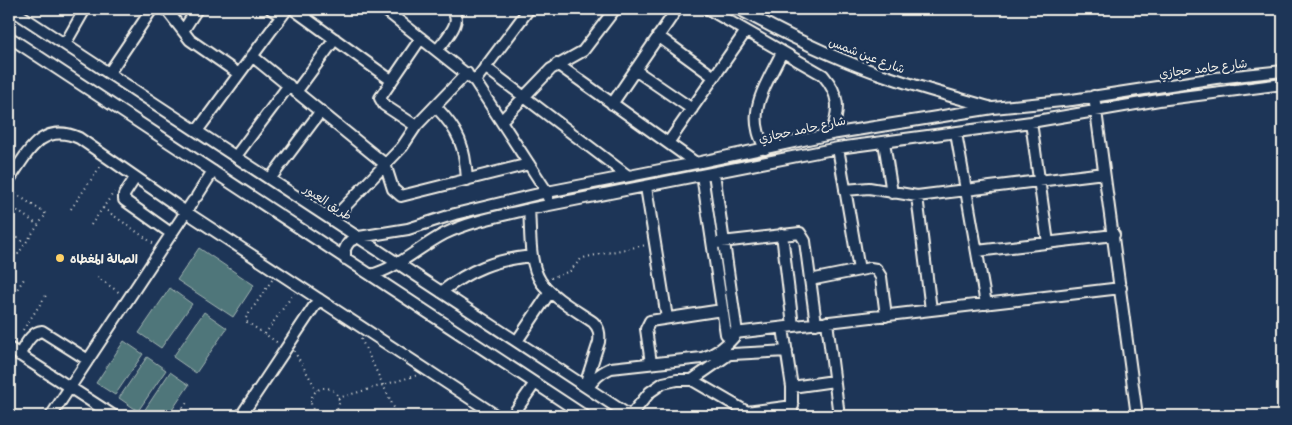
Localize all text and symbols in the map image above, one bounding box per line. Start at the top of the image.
street label: شارع عين شمس [826,34,907,78]
street label: شارع حامد حجازي [1158,55,1248,83]
street label: شارع حامد حجازي [757,112,847,148]
street label: طريق العبور [300,180,355,224]
place label: الصالة المغطاه [70,251,138,266]
marker: الصالة المغطاه [54,252,66,264]

